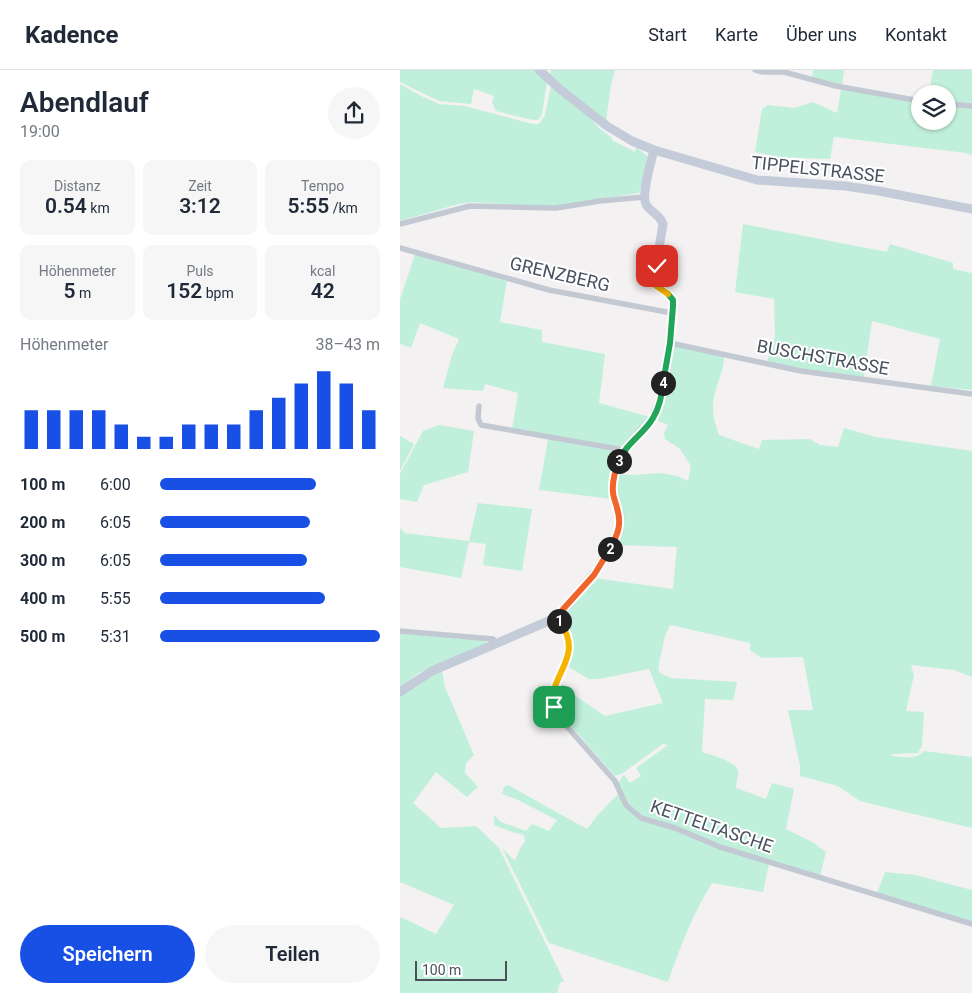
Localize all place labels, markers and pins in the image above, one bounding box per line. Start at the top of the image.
pin [636,245,678,287]
pin: 4 [650,370,676,396]
pin: 3 [606,448,632,474]
pin: 2 [598,536,622,562]
pin: 1 [546,608,572,634]
pin [533,686,575,728]

